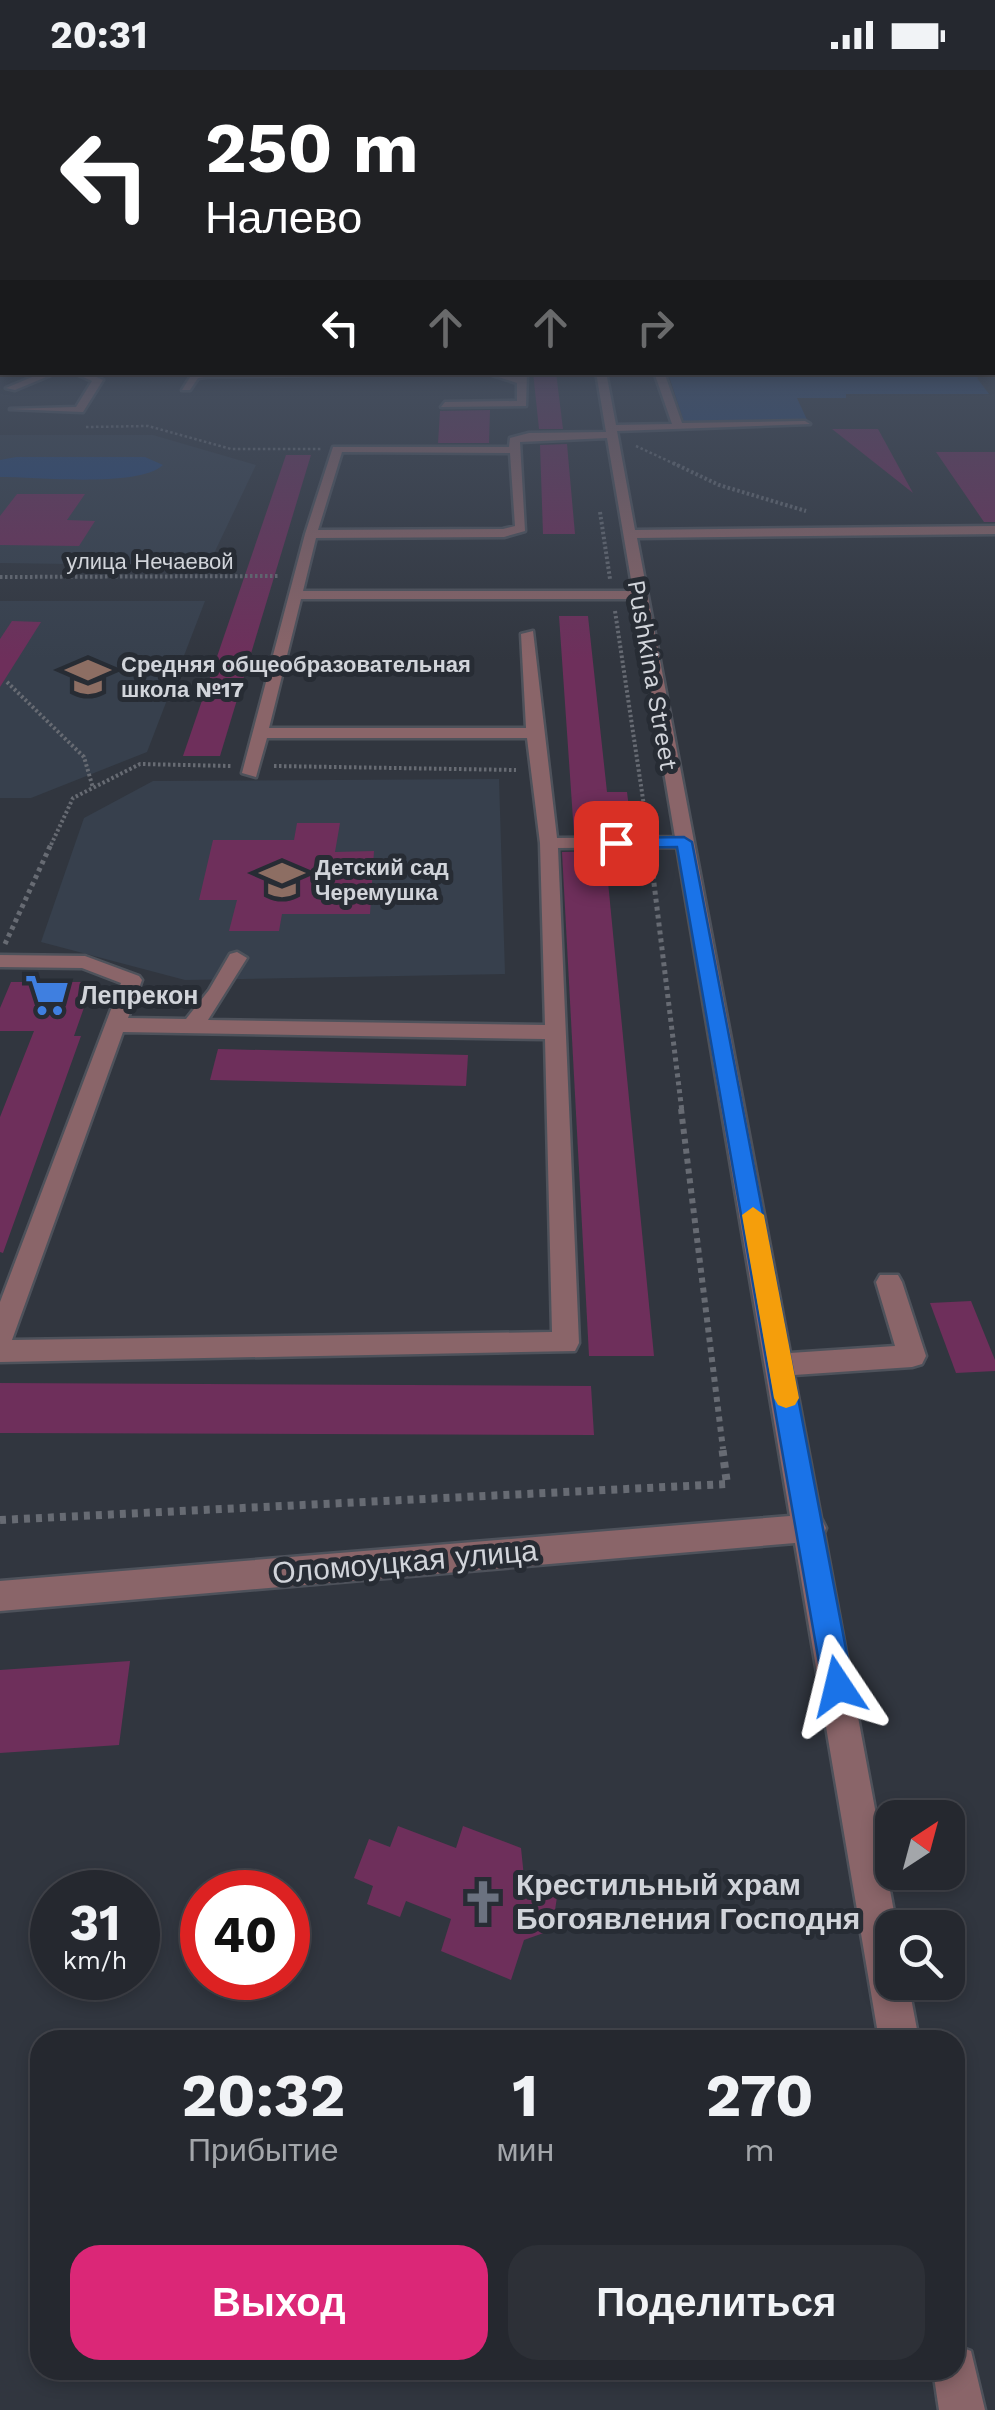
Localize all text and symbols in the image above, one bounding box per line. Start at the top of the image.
text: 20:31 [50,13,148,57]
text: 250 m [205,107,419,189]
icon: left [40,110,170,240]
text: Налево [205,191,362,244]
icon: left [313,300,368,355]
icon: ahead [418,300,473,355]
icon: ahead [523,300,578,355]
icon: right [628,300,683,355]
street label: улица Нечаевой [66,549,234,574]
street label: Pushkina Street [621,578,684,773]
place label: Средняя общеобразовательная школа №17 [121,652,471,702]
school or university icon: Средняя общеобразовательная школа №17 [64,653,112,701]
pin [574,801,659,886]
icon: arrive [589,816,644,871]
place label: Детский сад Черемушка [315,855,449,905]
school or university icon: Детский сад Черемушка [258,856,306,904]
supermarket icon: Лепрекон [23,971,71,1019]
place label: Лепрекон [80,981,198,1010]
street label: Оломоуцкая улица [271,1532,539,1591]
position arrow [786,1634,890,1738]
north arrow [875,1800,965,1890]
map controls [875,1800,965,2000]
place label: Крестильный храм Богоявления Господня [516,1867,860,1936]
speed limit sign: 40 [180,1870,310,2000]
church icon: Крестильный храм Богоявления Господня [459,1878,507,1926]
text: 31 [69,1893,121,1952]
button: search [875,1910,965,2000]
text: km/h [63,1946,127,1975]
text: 20:32 [181,2060,345,2131]
text: 1 [512,2060,538,2131]
text: 270 [705,2060,814,2131]
text: Прибытие [188,2131,338,2169]
text: мин [497,2131,554,2169]
text: m [744,2131,775,2169]
button: Выход [70,2245,488,2360]
button: Поделиться [508,2245,925,2360]

